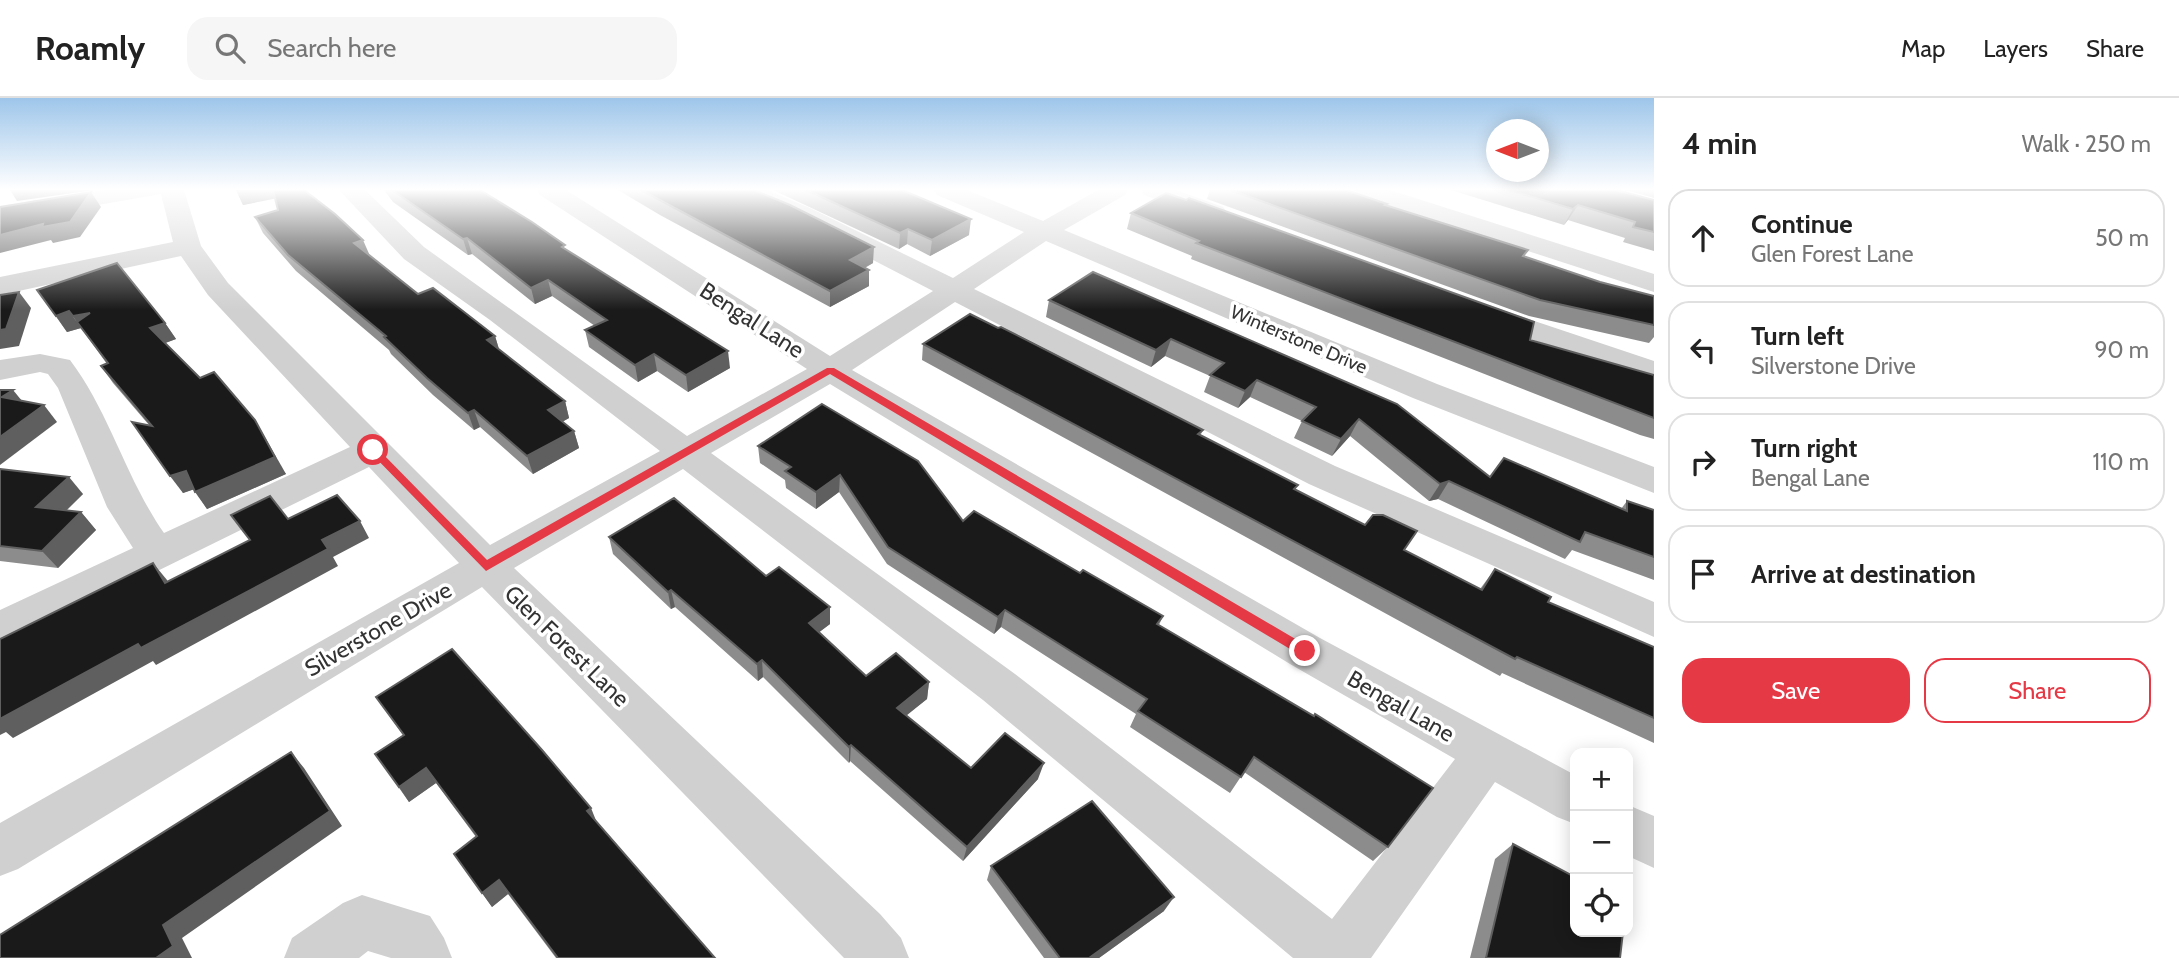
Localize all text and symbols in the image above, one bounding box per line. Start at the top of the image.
search box [187,17,677,80]
text: Roamly [35,28,145,68]
icon: search [211,29,249,67]
text: Search here [267,32,396,64]
text: Map [1901,34,1945,63]
text: Layers [1983,34,2048,63]
text: Share [2086,34,2144,63]
north arrow [1486,119,1549,182]
text: 4 min [1682,125,1757,162]
text: Walk · 250 m [2022,130,2151,158]
text: Continue [1751,208,1853,240]
icon: ahead [1684,219,1722,257]
text: 50 m [2095,224,2149,252]
text: Glen Forest Lane [1751,240,1914,268]
street label: Bengal Lane [695,276,810,364]
street label: Winterstone Drive [1227,300,1371,379]
text: Turn left [1751,320,1844,352]
icon: left [1684,331,1722,369]
text: 90 m [2095,336,2149,364]
text: Silverstone Drive [1751,352,1916,380]
text: Turn right [1751,432,1857,464]
route start [357,434,388,465]
icon: right [1684,443,1722,481]
text: 110 m [2093,448,2149,476]
text: Bengal Lane [1751,464,1870,492]
icon: arrive [1684,555,1722,593]
text: Arrive at destination [1751,558,1976,590]
street label: Silverstone Drive [300,576,457,682]
street label: Glen Forest Lane [499,579,635,713]
route end [1289,635,1320,666]
button: Save [1682,658,1910,723]
button: Share [1924,658,2151,723]
street label: Bengal Lane [1343,664,1460,748]
map controls [1570,748,1633,937]
button: + [1570,748,1633,811]
button: − [1570,811,1633,874]
button: locate [1570,874,1633,937]

